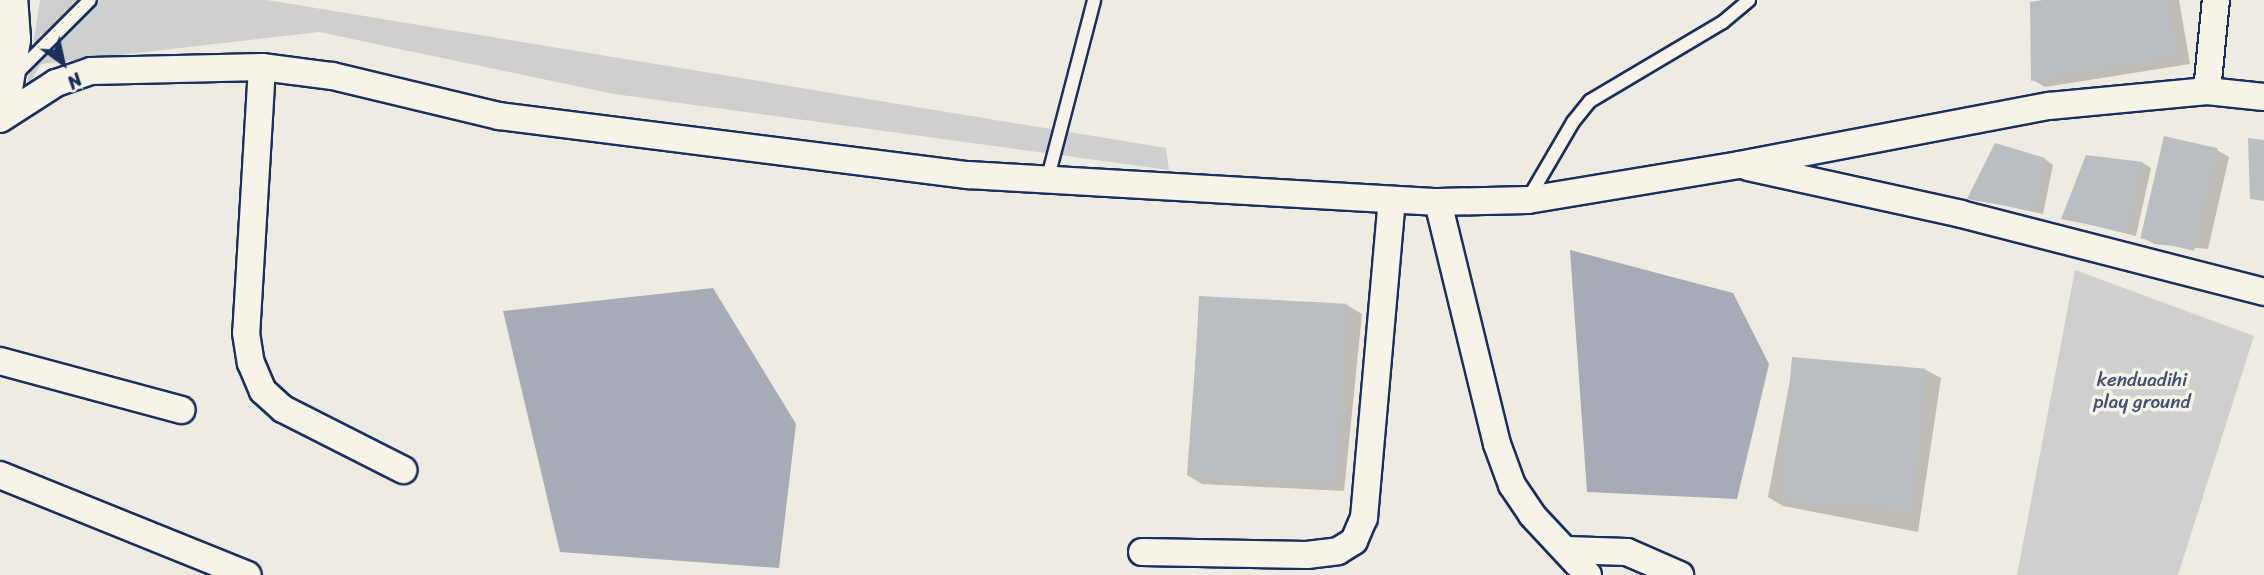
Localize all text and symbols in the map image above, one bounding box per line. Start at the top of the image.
north arrow [28,28,98,98]
text: N [60,64,89,98]
park label: kenduadihi play ground [2093,369,2191,413]

